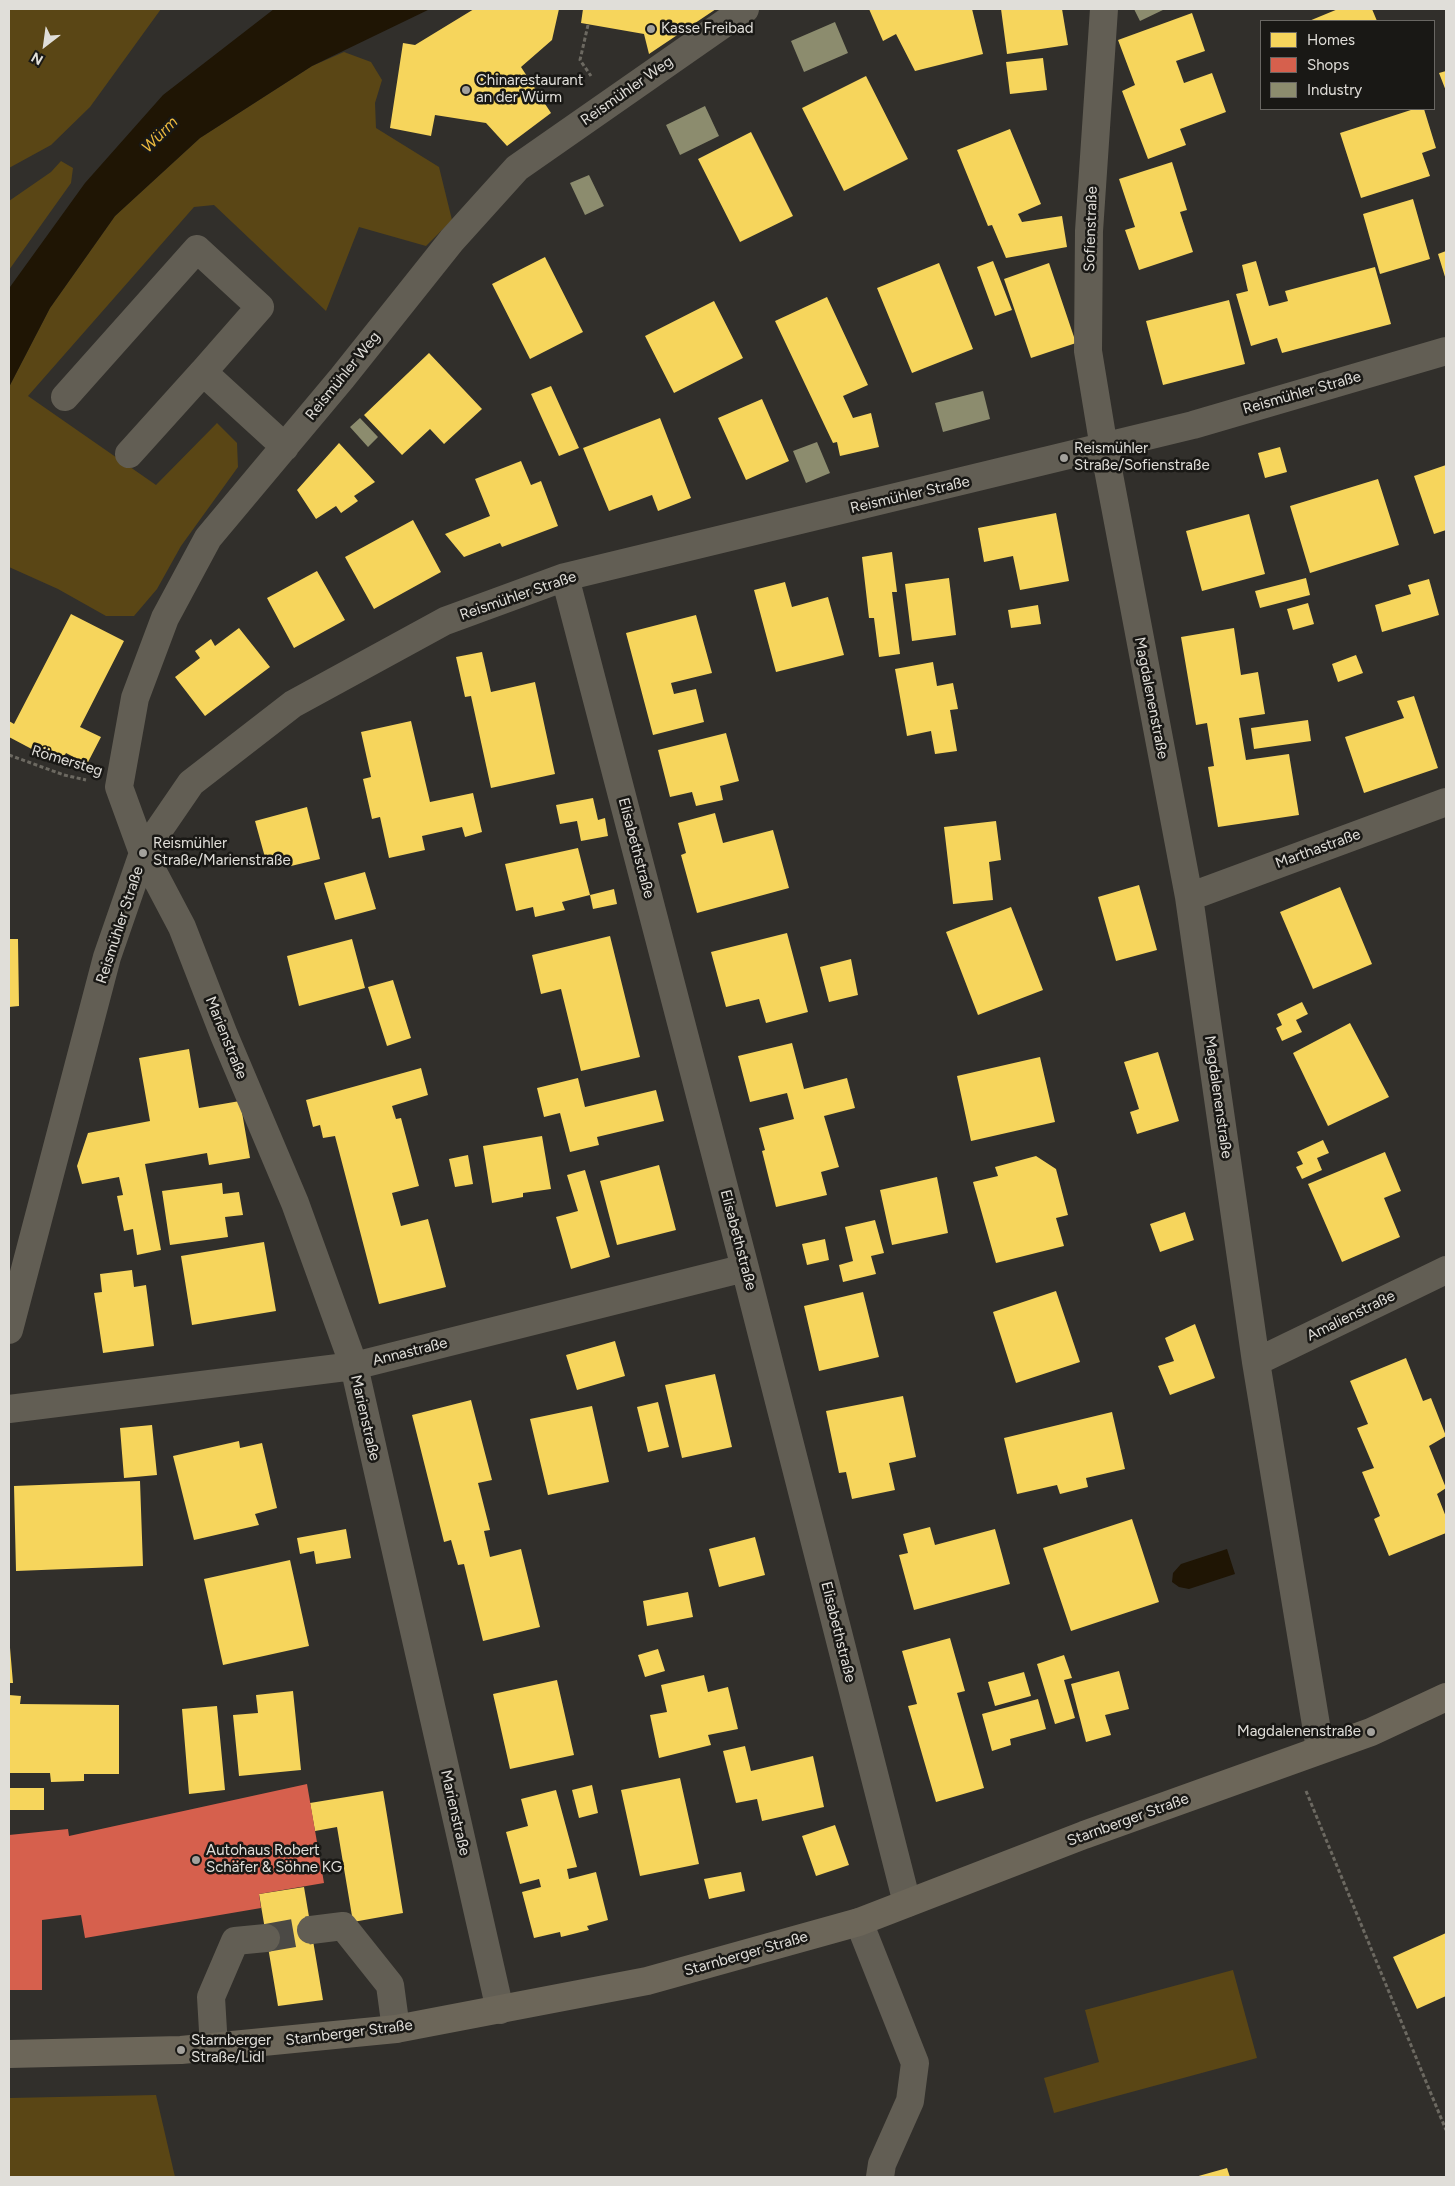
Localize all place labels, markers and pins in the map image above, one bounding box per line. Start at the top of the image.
place label: Kasse Freibad [661,20,754,38]
marker: Kasse Freibad [645,23,657,35]
place label: Chinarestaurant an der Würm [476,72,583,107]
marker: Chinarestaurant an der Würm [460,84,472,96]
place label: Reismühler Straße/Sofienstraße [1074,440,1210,475]
marker: Reismühler Straße/Sofienstraße [1058,452,1070,464]
place label: Reismühler Straße/Marienstraße [153,835,291,870]
marker: Reismühler Straße/Marienstraße [137,847,149,859]
place label: Magdalenenstraße [1237,1723,1361,1741]
marker: Magdalenenstraße [1365,1726,1377,1738]
place label: Autohaus Robert Schäfer & Söhne KG [206,1842,342,1877]
marker: Autohaus Robert Schäfer & Söhne KG [190,1854,202,1866]
place label: Starnberger Straße/Lidl [191,2032,271,2067]
marker: Starnberger Straße/Lidl [175,2044,187,2056]

